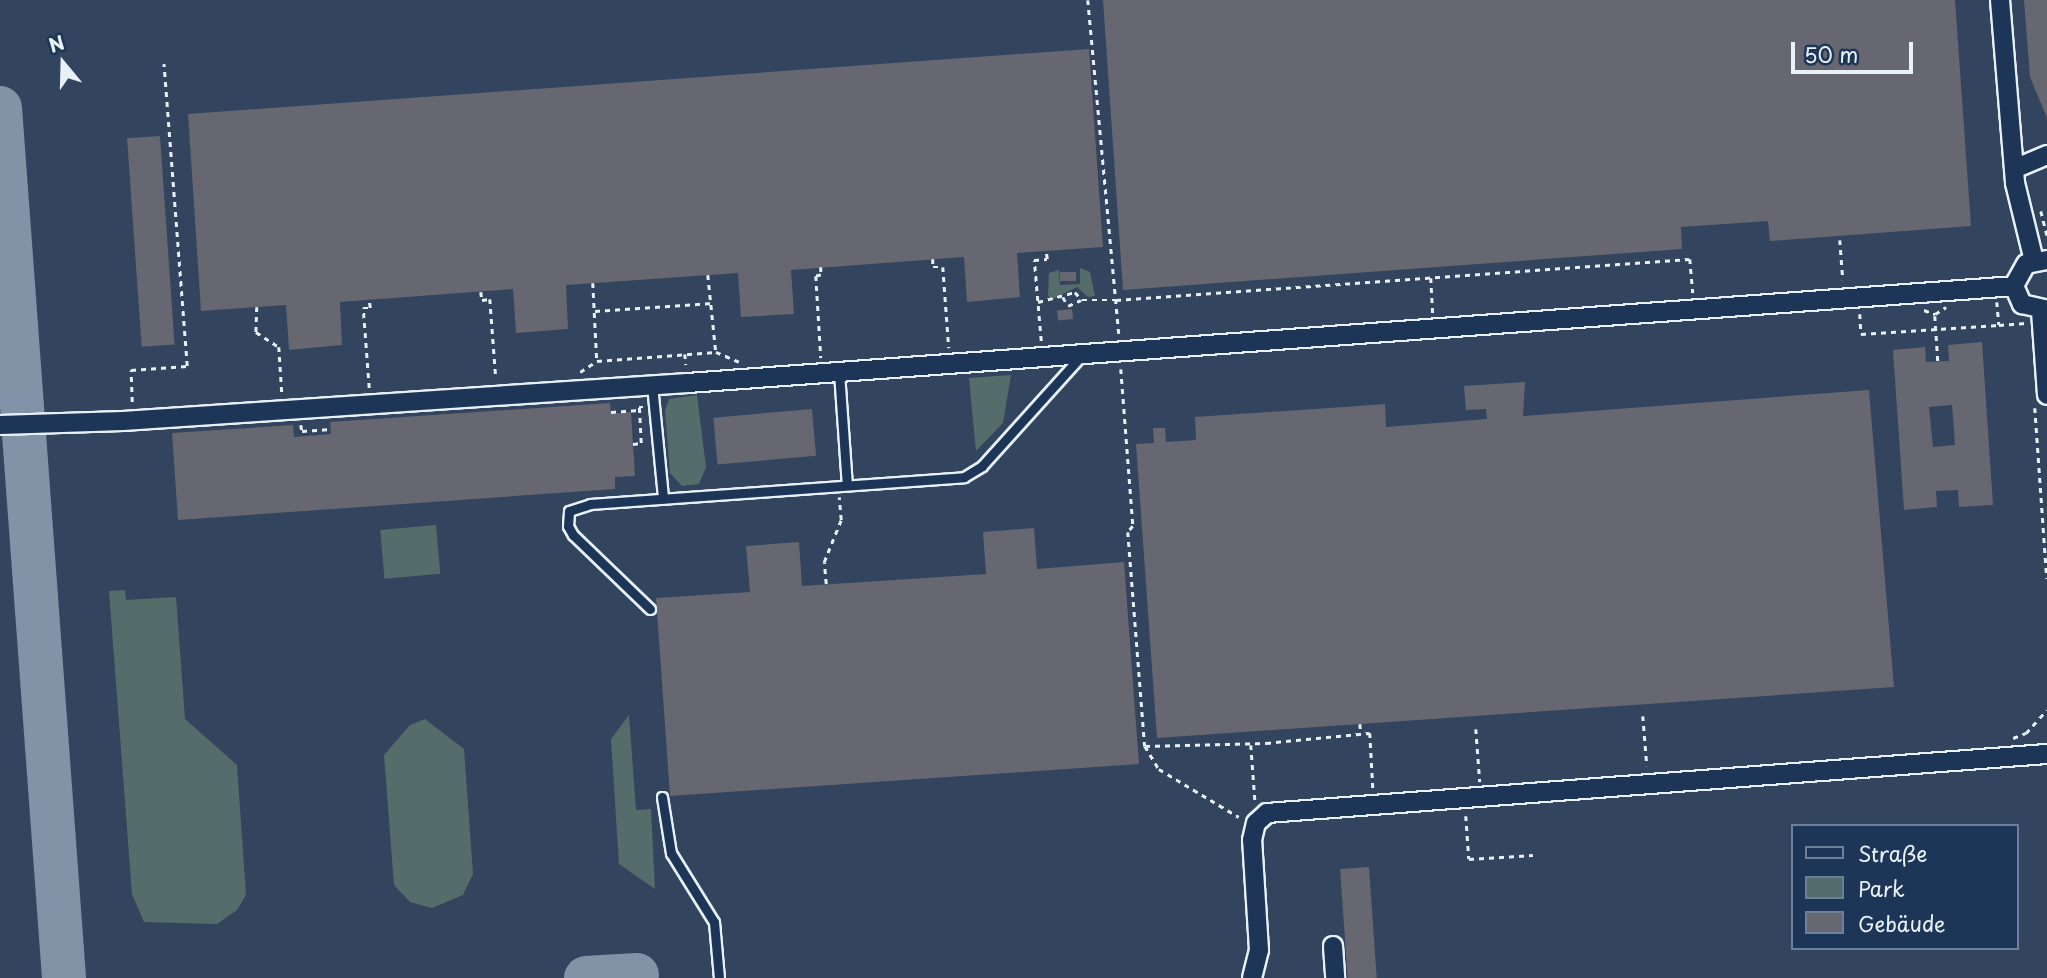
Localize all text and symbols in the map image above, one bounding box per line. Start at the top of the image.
text: N [44,27,68,59]
north arrow [28,28,98,98]
scale bar [1795,28,1918,72]
text: 50 m [1804,38,1858,70]
legend [1792,824,2019,950]
text: Straße [1858,837,1927,869]
text: Park [1858,872,1905,904]
text: Gebäude [1858,907,1945,939]

